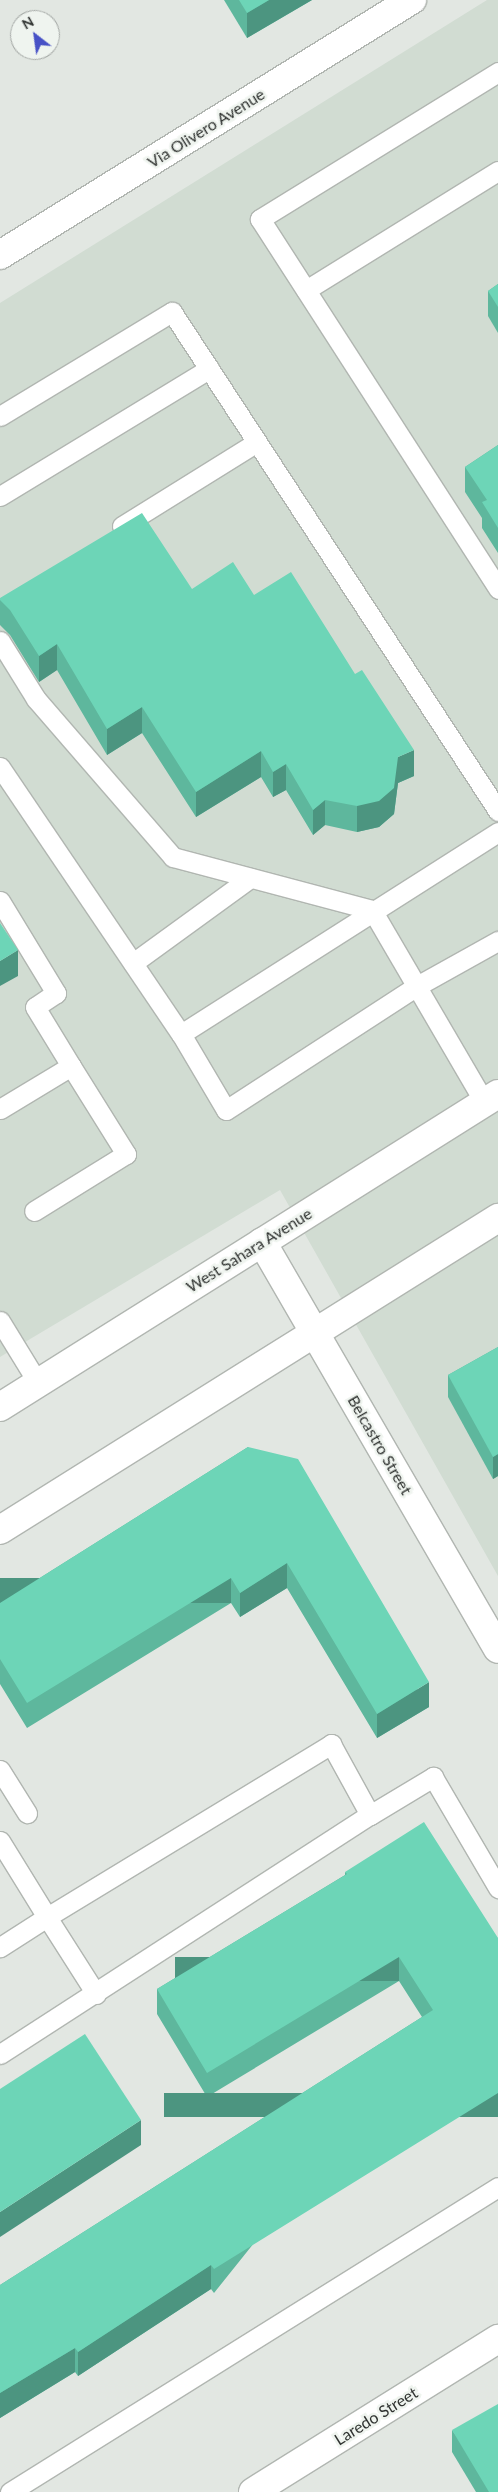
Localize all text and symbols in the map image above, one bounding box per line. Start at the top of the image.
north arrow [10,10,60,60]
text: N [19,12,37,33]
street label: Via Olivero Avenue [144,84,268,172]
street label: West Sahara Avenue [182,1203,316,1297]
street label: Belcastro Street [344,1392,416,1498]
street label: Laredo Street [331,2383,421,2449]

